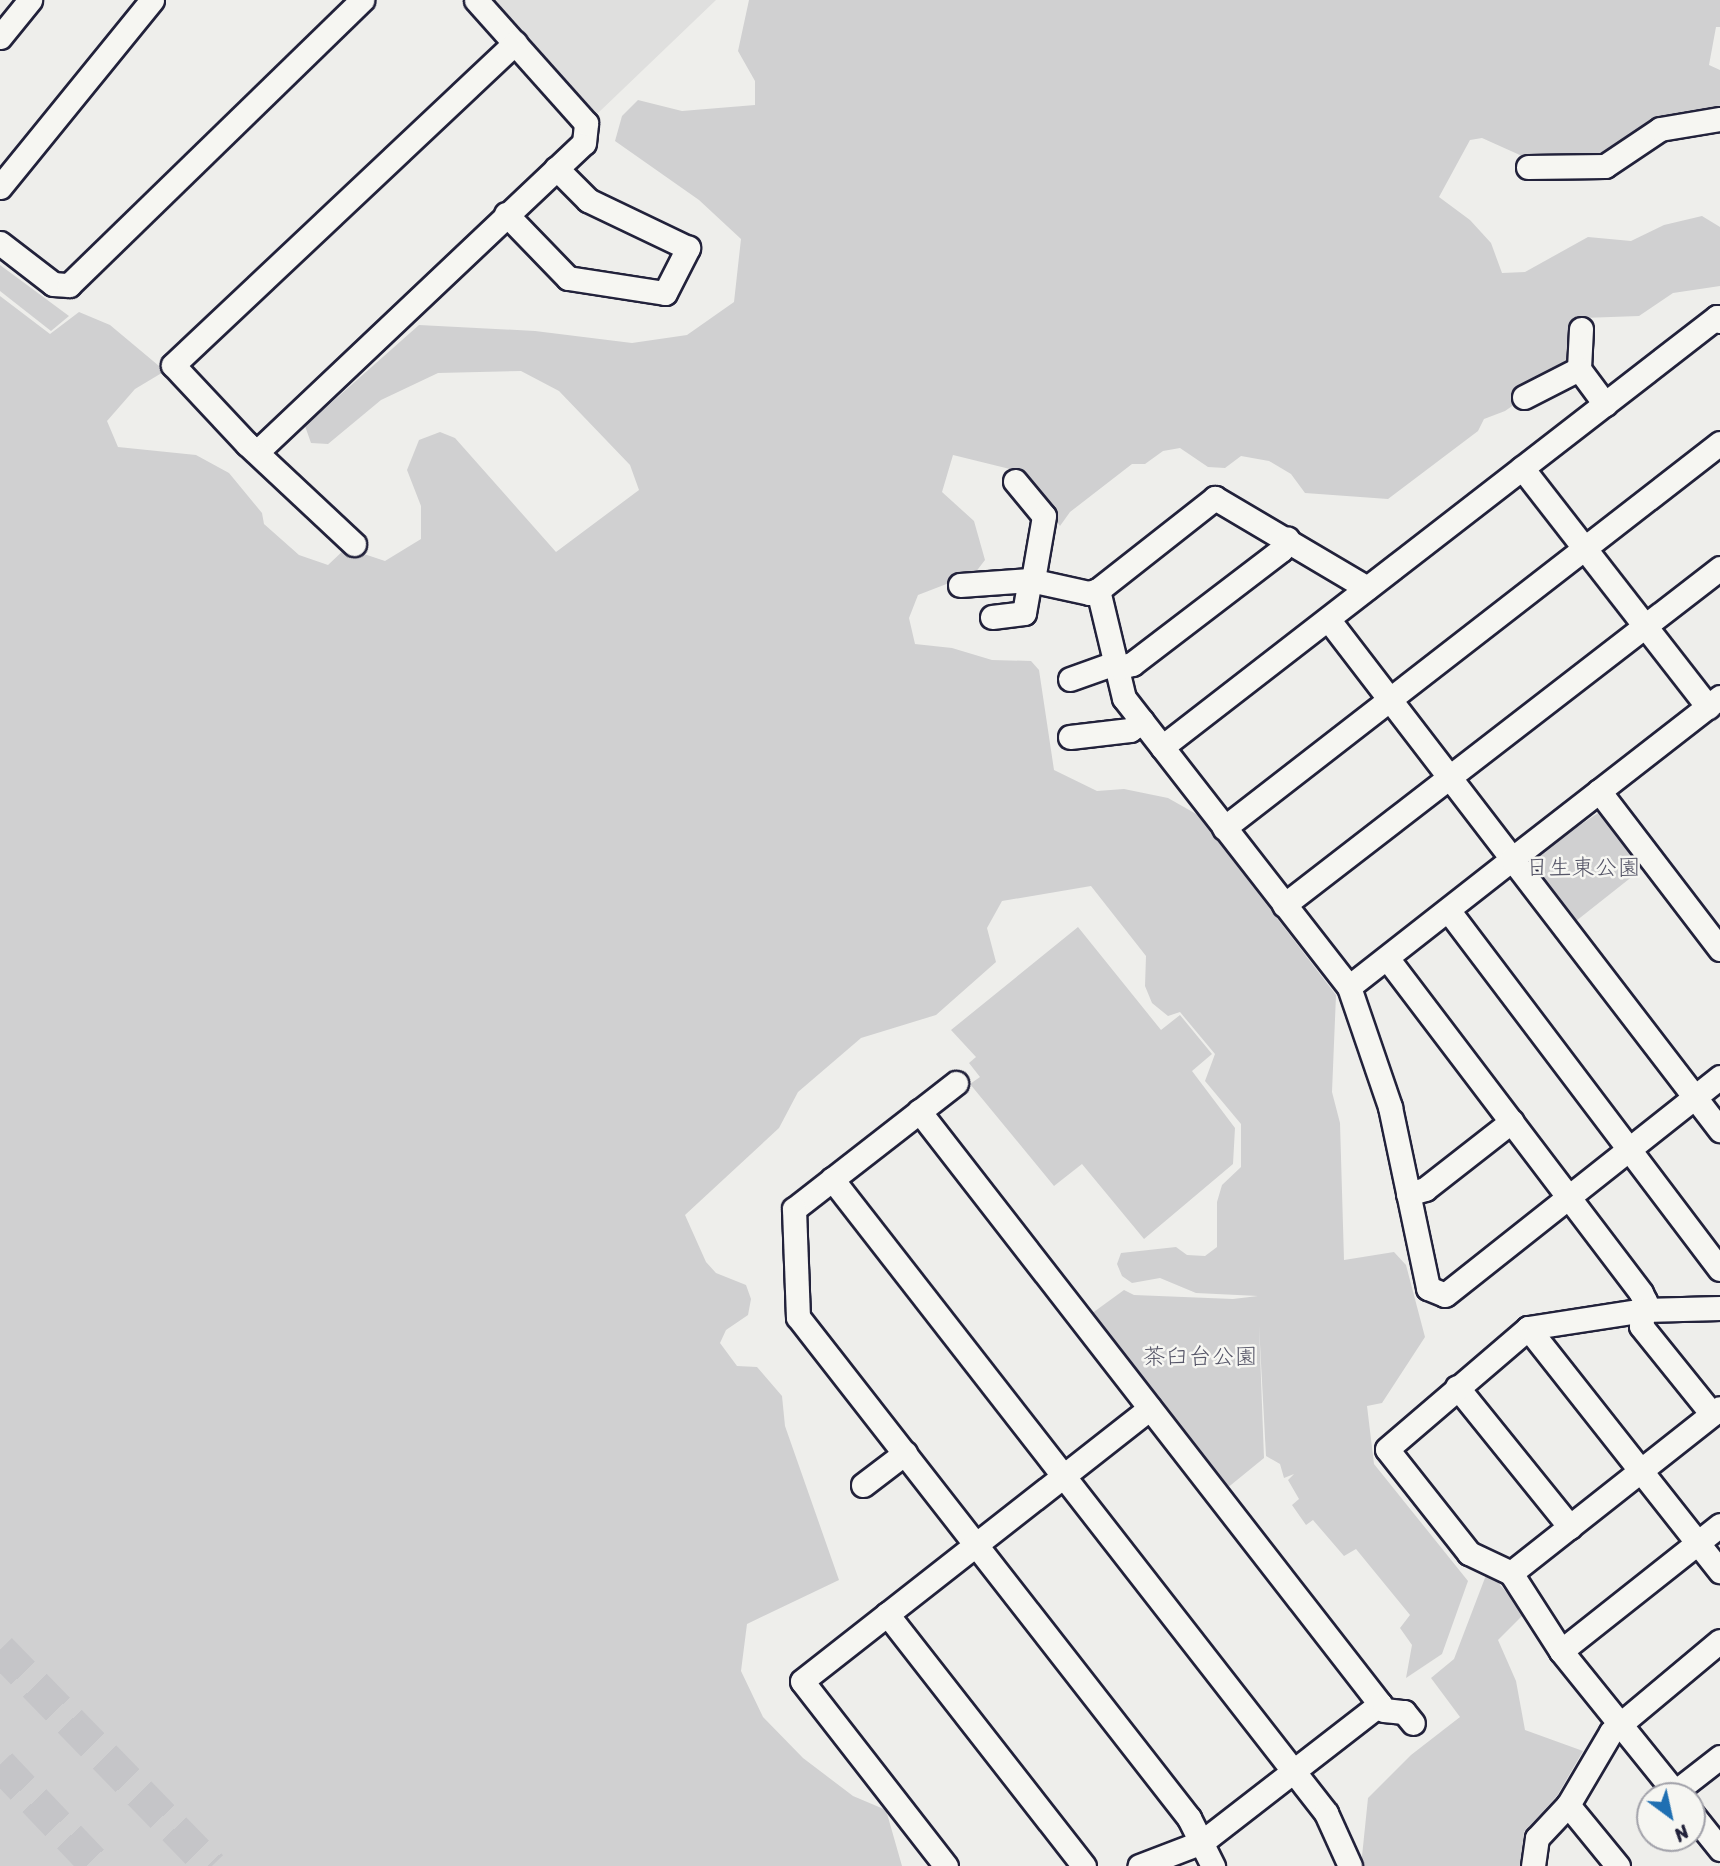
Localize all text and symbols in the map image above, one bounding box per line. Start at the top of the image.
park label: 日生東公園 [1526,854,1640,882]
park label: 茶臼台公園 [1143,1343,1257,1371]
north arrow [1636,1782,1706,1852]
text: N [1667,1816,1696,1851]

